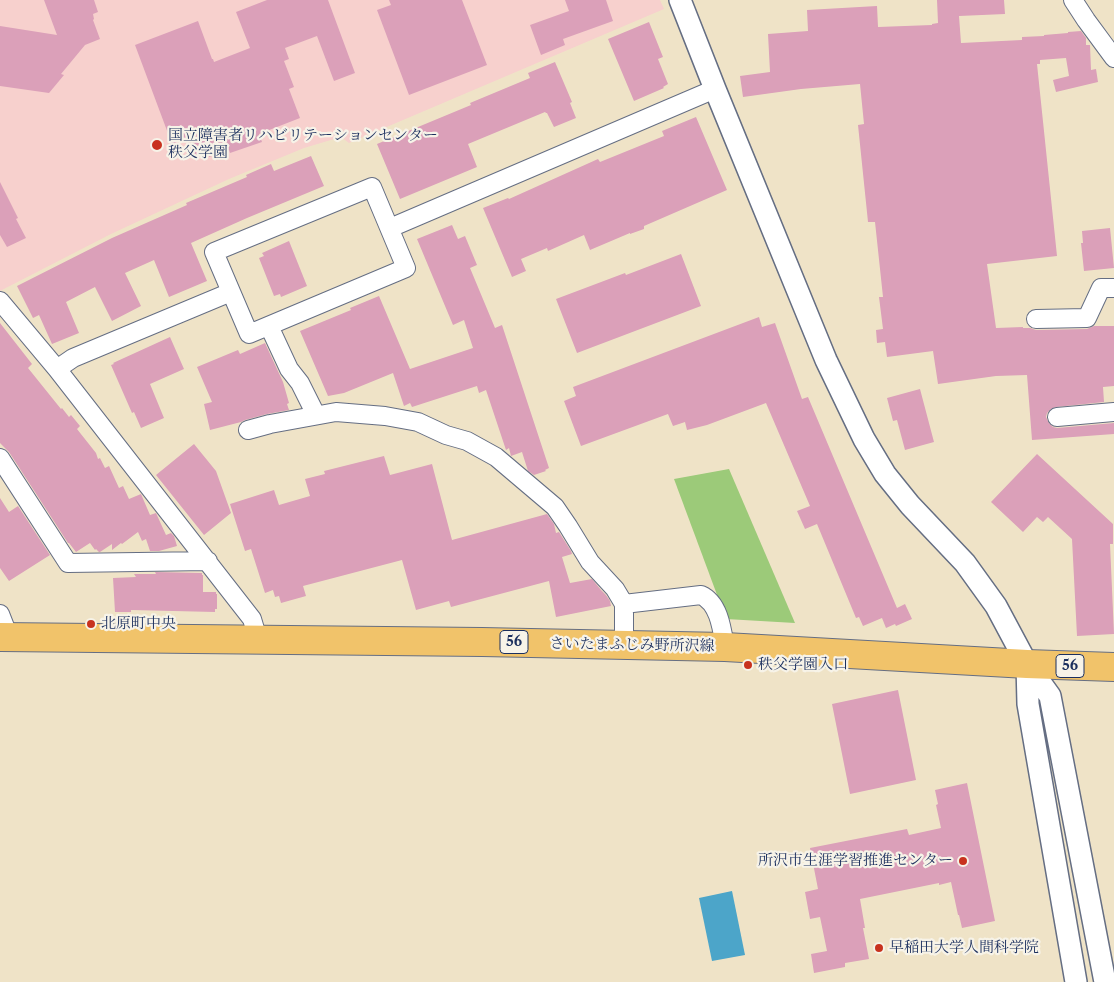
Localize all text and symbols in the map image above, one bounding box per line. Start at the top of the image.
place label: 国立障害者リハビリテーションセンター 秩父学園 [168,127,438,162]
marker: 国立障害者リハビリテーションセンター 秩父学園 [150,138,164,152]
place label: 北原町中央 [101,615,176,633]
marker: 北原町中央 [85,618,97,630]
road number: 56 [500,630,528,654]
street label: さいたまふじみ野所沢線 [549,635,715,655]
road number: 56 [1056,654,1084,678]
place label: 秩父学園入口 [758,656,848,674]
marker: 秩父学園入口 [742,659,754,671]
place label: 所沢市生涯学習推進センター [758,852,953,870]
marker: 所沢市生涯学習推進センター [957,855,969,867]
place label: 早稲田大学人間科学院 [889,939,1039,957]
marker: 早稲田大学人間科学院 [873,942,885,954]

